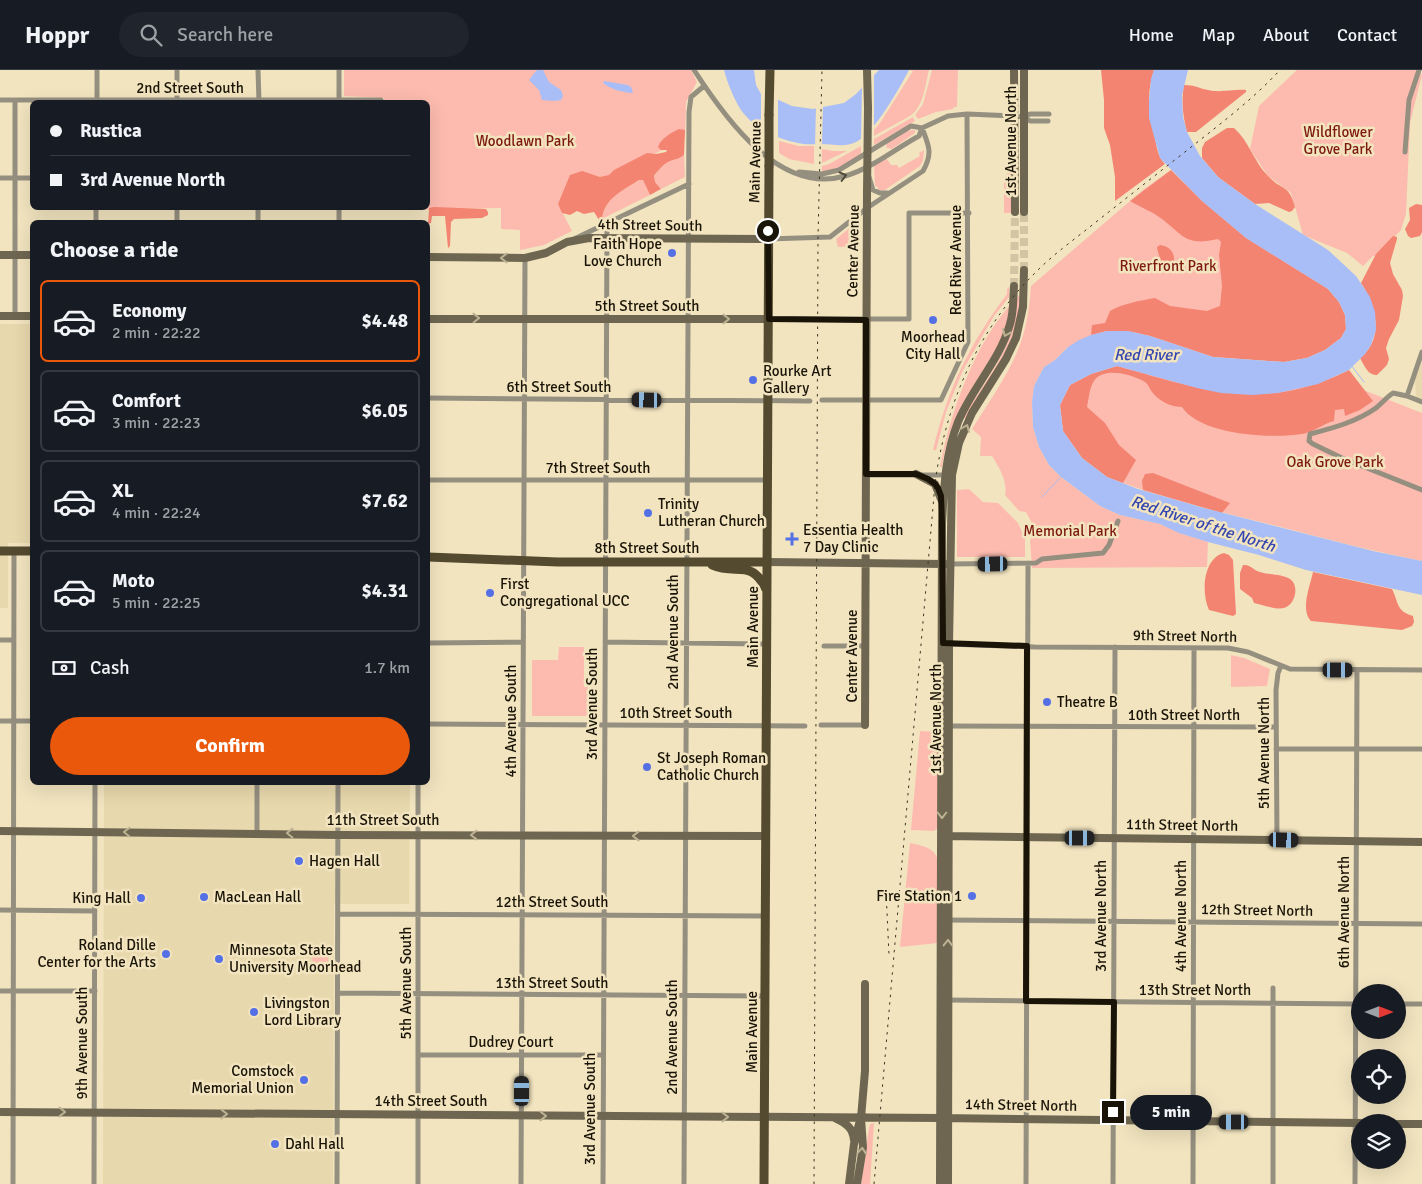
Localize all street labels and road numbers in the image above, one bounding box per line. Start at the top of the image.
street label: 2nd Street South [136,79,244,97]
street label: 1st Avenue North [1002,86,1020,196]
street label: Main Avenue [745,121,765,203]
street label: Center Avenue [843,204,863,298]
street label: Red River Avenue [947,205,965,315]
street label: 4th Street South [597,215,703,235]
street label: 5th Street South [595,297,699,315]
street label: 6th Street South [507,378,611,396]
street label: 7th Street South [546,459,650,477]
street label: 8th Street South [595,539,699,557]
street label: 2nd Avenue South [664,574,682,690]
street label: Main Avenue [744,586,762,668]
street label: Center Avenue [843,610,861,703]
street label: 9th Street North [1133,626,1237,646]
street label: 3rd Avenue South [583,648,601,760]
street label: 1st Avenue North [927,664,945,774]
street label: 4th Avenue South [502,665,520,777]
street label: 5th Avenue North [1255,697,1273,809]
street label: 10th Street South [619,704,733,722]
street label: 10th Street North [1128,706,1240,724]
street label: 11th Street South [326,811,440,829]
street label: 11th Street North [1126,815,1238,835]
street label: 6th Avenue North [1335,856,1353,968]
street label: 3rd Avenue North [1092,860,1110,972]
street label: 4th Avenue North [1172,860,1190,972]
street label: 12th Street South [495,893,609,911]
street label: 12th Street North [1201,900,1313,920]
street label: 5th Avenue South [397,927,415,1039]
street label: 13th Street South [495,974,609,992]
street label: 2nd Avenue South [663,979,681,1095]
street label: 13th Street North [1139,981,1251,999]
street label: 9th Avenue South [73,987,91,1099]
street label: Main Avenue [743,991,761,1073]
street label: Dudrey Court [469,1033,553,1051]
street label: 3rd Avenue South [581,1053,599,1165]
street label: 14th Street South [374,1092,488,1110]
street label: 14th Street North [965,1095,1077,1115]

